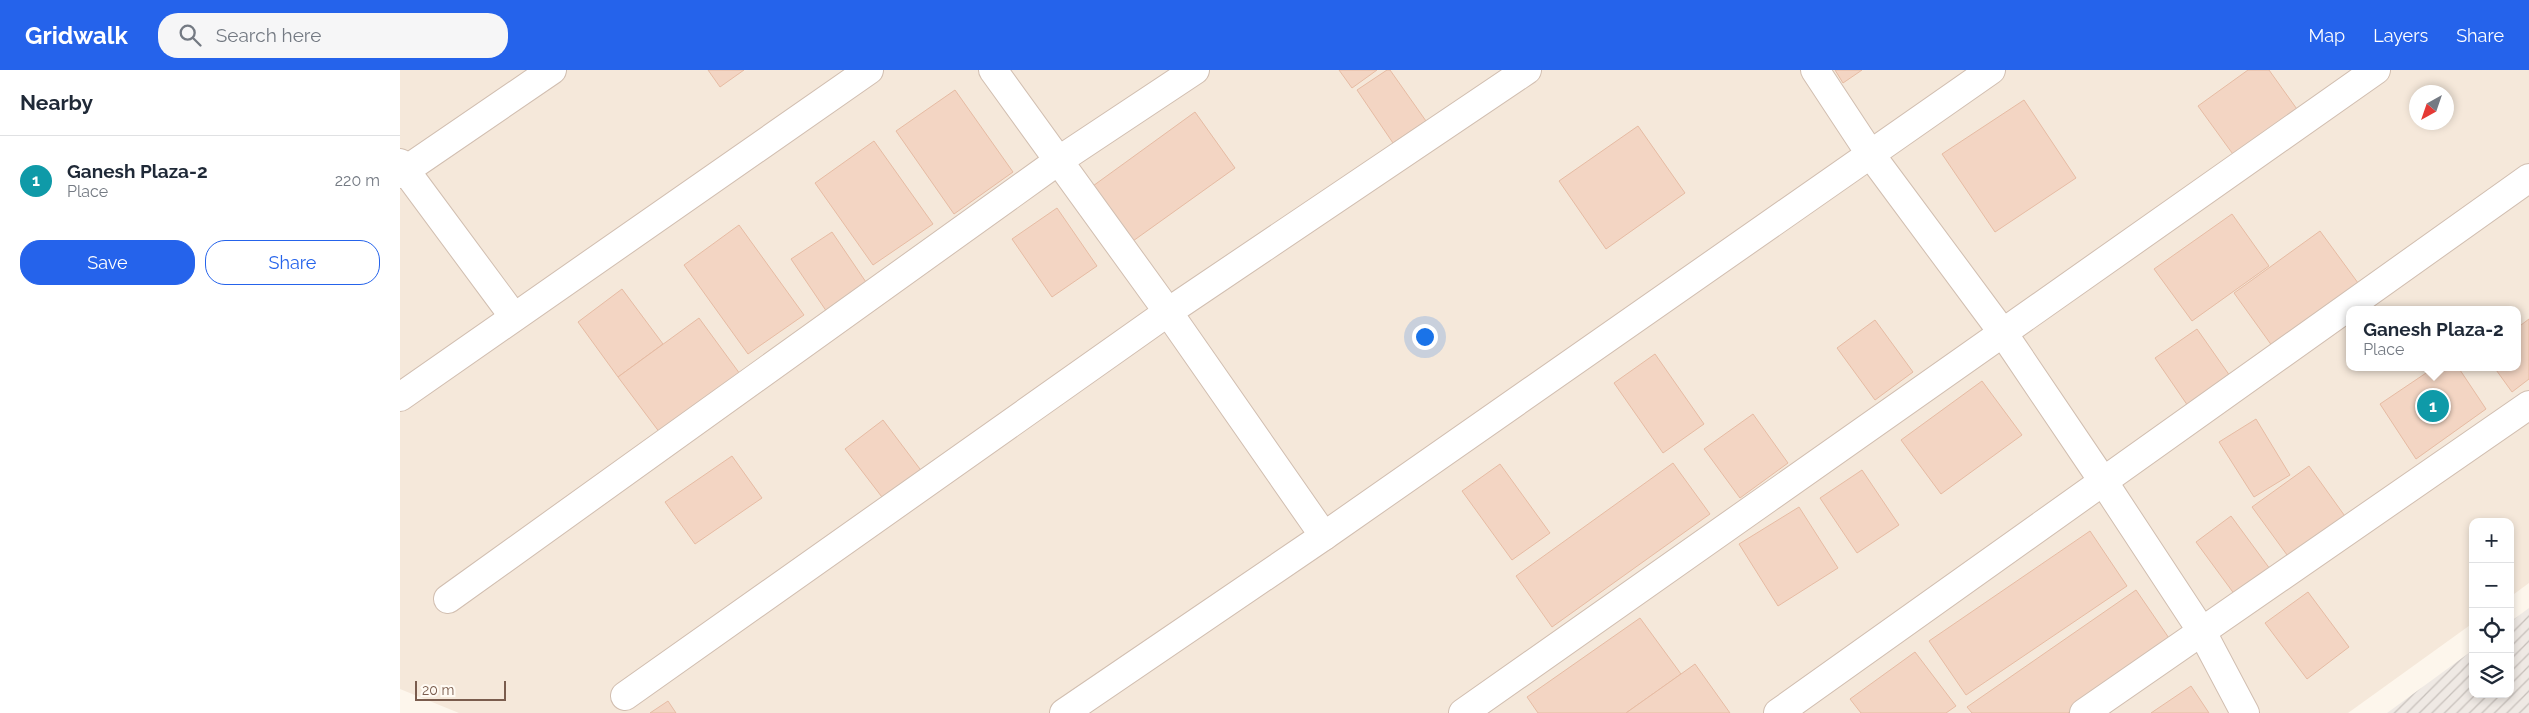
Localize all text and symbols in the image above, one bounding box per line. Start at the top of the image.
search box [158,13,508,58]
text: Gridwalk [25,21,128,50]
icon: search [176,21,204,49]
text: Search here [216,24,321,46]
text: Map [2309,25,2345,46]
text: Layers [2373,25,2428,46]
text: Share [2456,25,2504,46]
north arrow [2409,85,2454,130]
text: Nearby [20,90,93,115]
text: Ganesh Plaza-2 [67,160,208,182]
text: 1 [32,171,40,190]
text: 220 m [335,171,380,190]
text: Place [67,182,108,201]
button: Save [20,240,195,285]
button: Share [205,240,380,285]
popup [2346,306,2521,371]
text: Ganesh Plaza-2 [2363,318,2504,340]
your location [1412,324,1438,350]
text: Place [2363,340,2404,359]
pin: 1 [2417,387,2449,425]
map controls [2469,518,2514,698]
button: + [2469,518,2514,563]
button: − [2469,563,2514,608]
button: locate [2469,608,2514,653]
button: layers [2469,653,2514,698]
scale bar [415,678,506,701]
text: 20 m [422,682,454,698]

